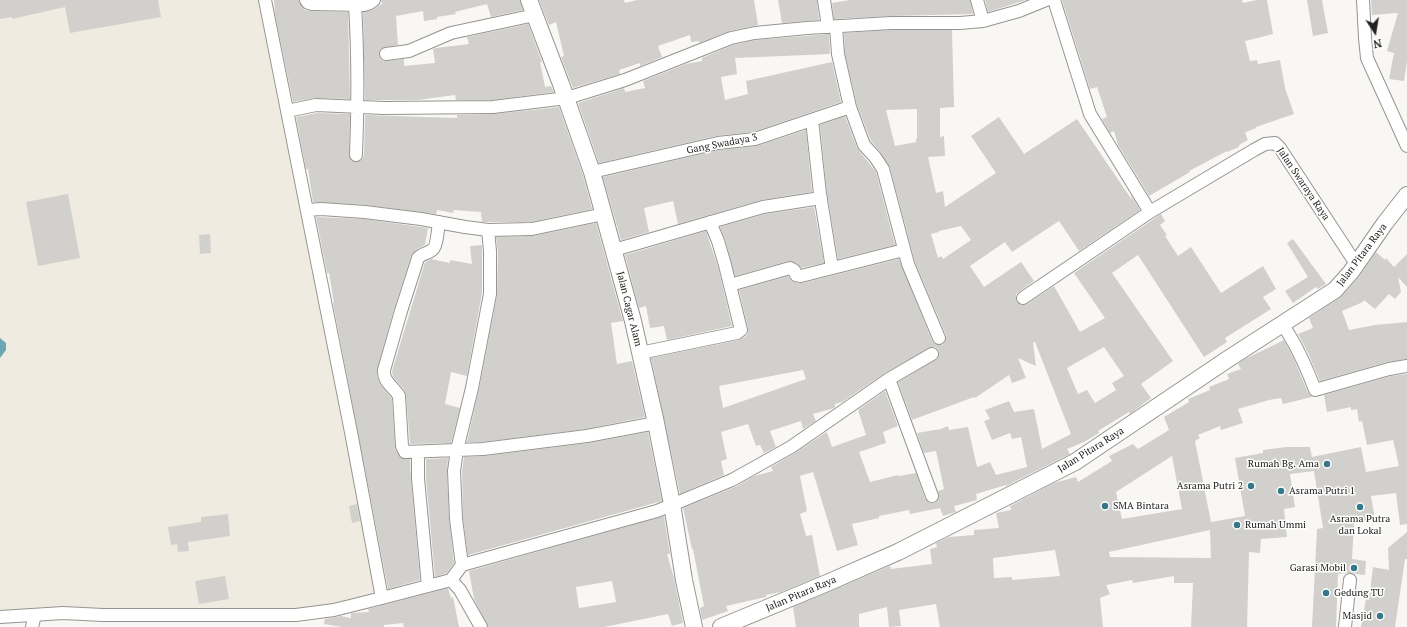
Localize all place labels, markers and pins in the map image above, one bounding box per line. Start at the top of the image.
place label: Rumah Bg. Ama [1248,458,1319,470]
marker: Rumah Bg. Ama [1322,459,1332,469]
place label: Asrama Putri 2 [1177,480,1243,492]
marker: Asrama Putri 2 [1246,481,1256,491]
place label: Asrama Putri 1 [1289,485,1355,497]
marker: Asrama Putri 1 [1276,486,1286,496]
place label: SMA Bintara [1113,500,1169,512]
marker: SMA Bintara [1100,501,1110,511]
marker: Asrama Putra dan Lokal [1355,502,1365,512]
place label: Asrama Putra dan Lokal [1330,513,1390,536]
place label: Rumah Ummi [1245,519,1306,531]
marker: Rumah Ummi [1232,520,1242,530]
place label: Garasi Mobil [1290,562,1346,574]
marker: Garasi Mobil [1349,563,1359,573]
place label: Gedung TU [1334,587,1384,599]
marker: Gedung TU [1321,588,1331,598]
place label: Masjid [1343,610,1372,622]
marker: Masjid [1375,611,1385,621]

